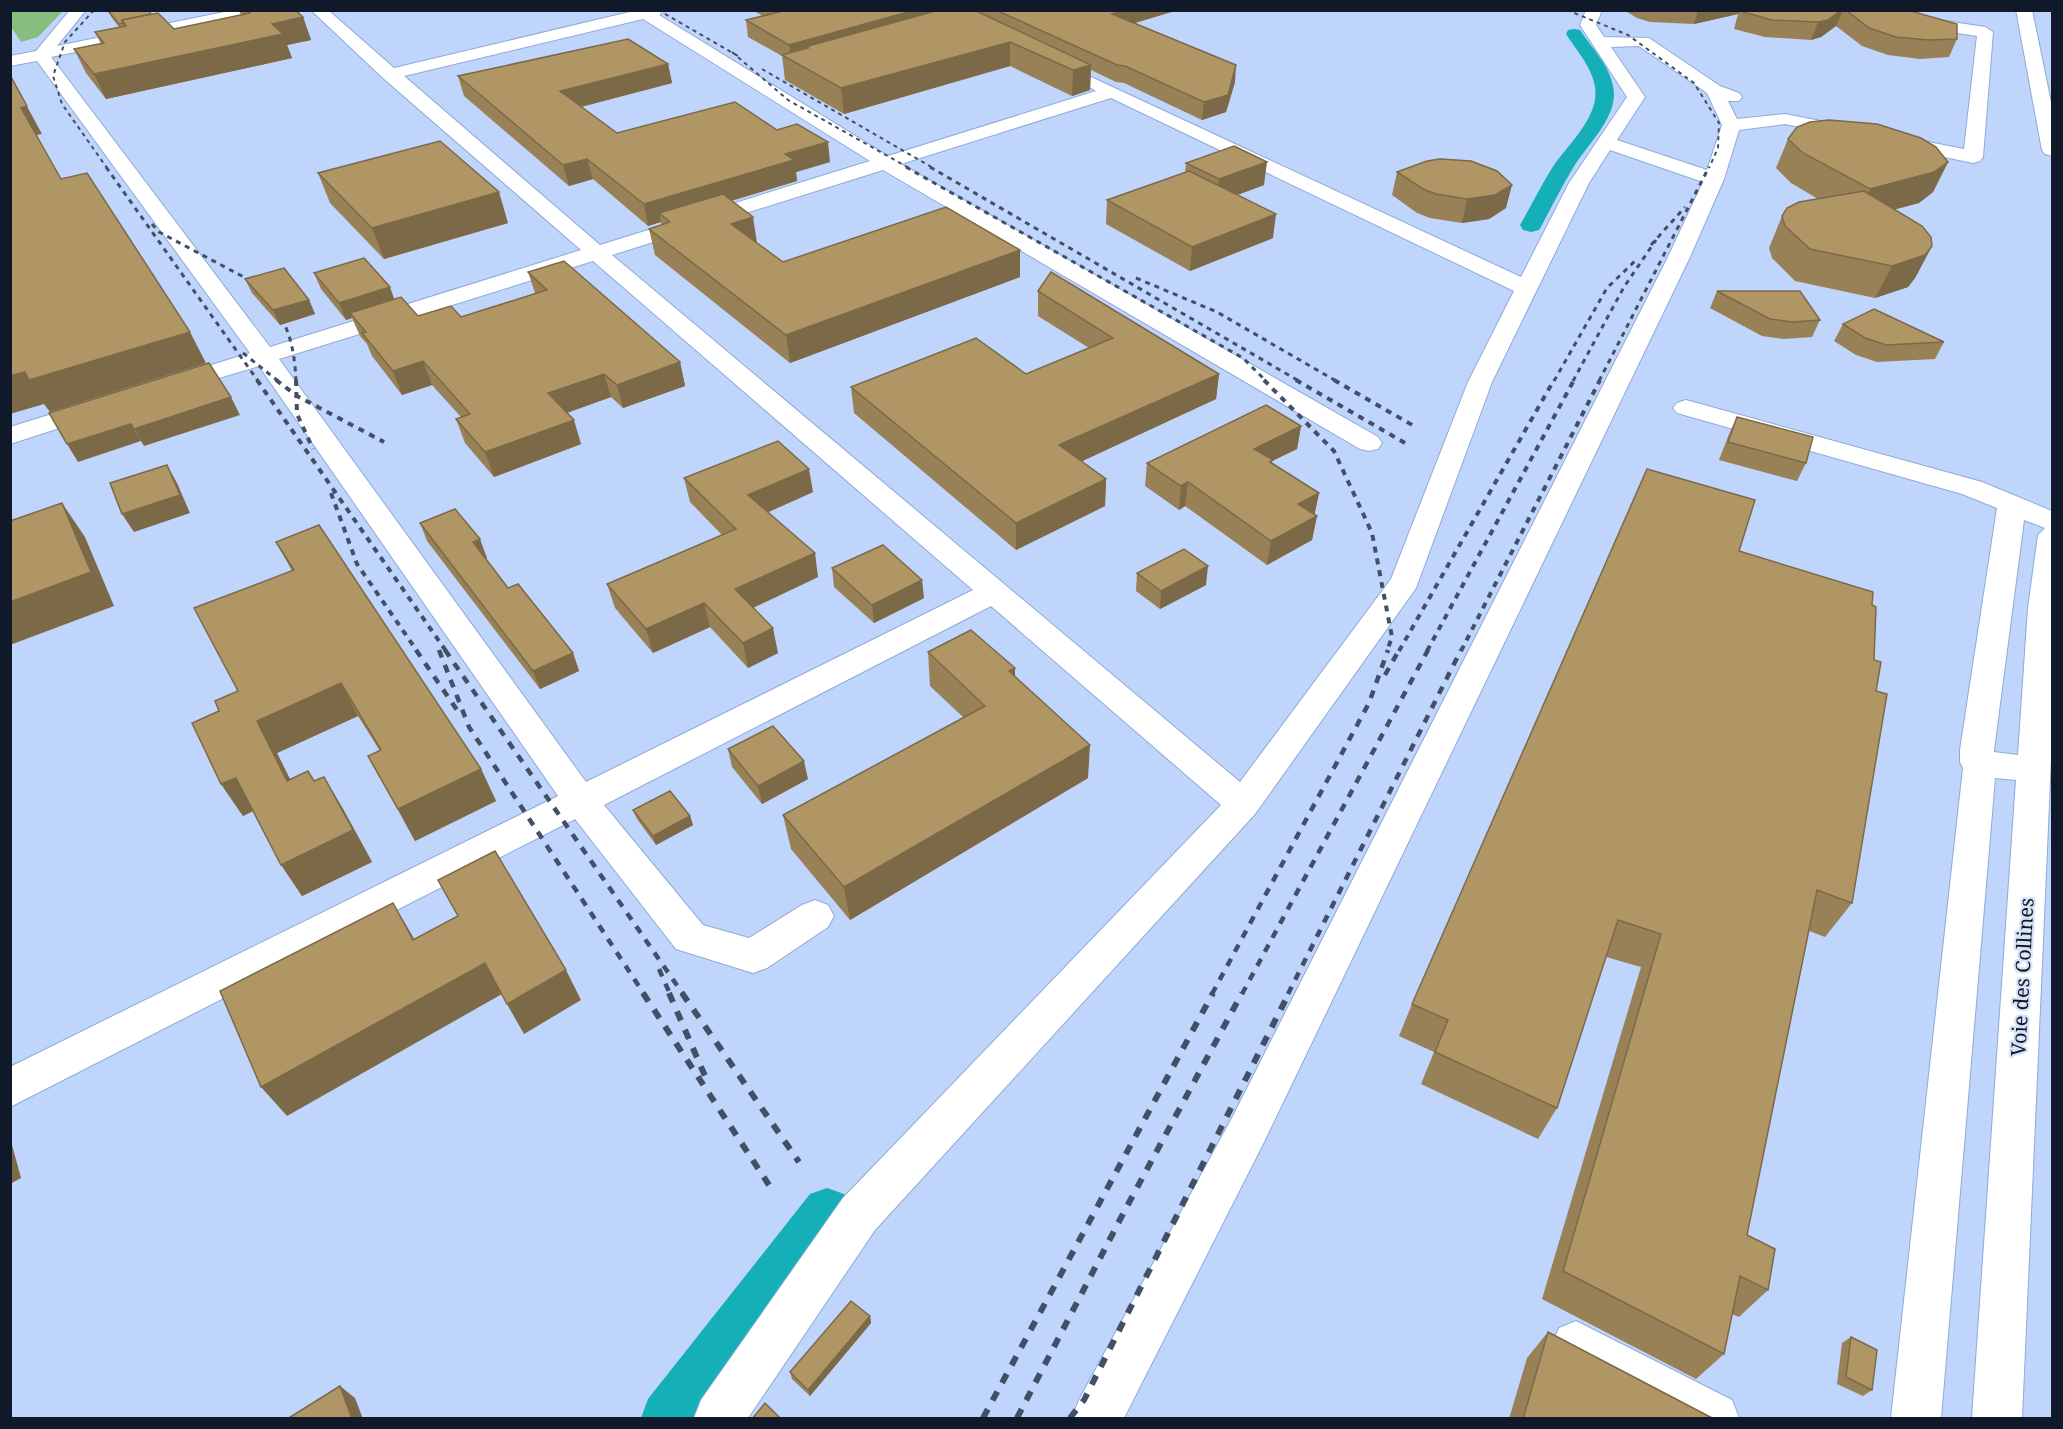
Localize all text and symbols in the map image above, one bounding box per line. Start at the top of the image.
street label: Voie des Collines [2004,897,2040,1057]

